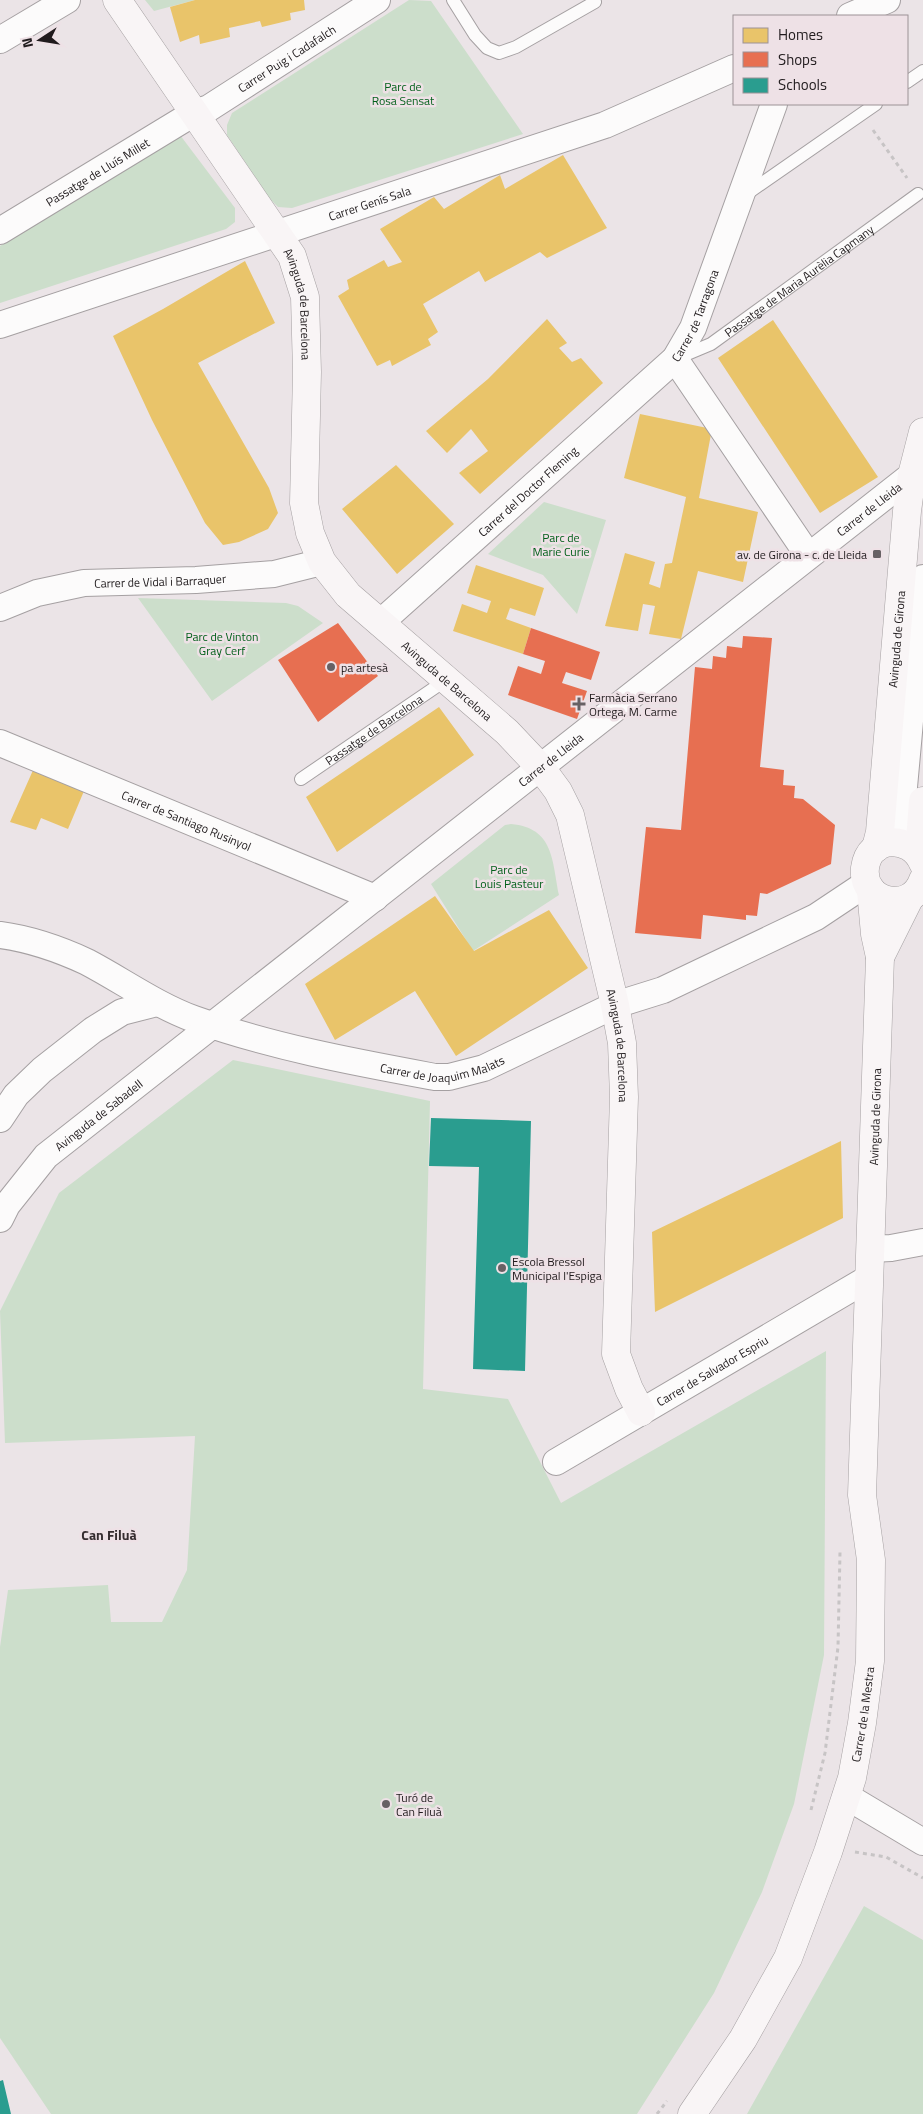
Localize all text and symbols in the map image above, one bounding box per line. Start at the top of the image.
north arrow [15,15,65,65]
legend [733,15,908,105]
street label: Carrer Puig i Cadafalch [234,20,339,97]
text: Homes [778,23,823,46]
text: N [16,36,38,50]
text: Shops [778,48,817,71]
text: Schools [778,73,827,96]
park label: Parc de Rosa Sensat [372,77,435,110]
street label: Passatge de Lluís Millet [42,132,154,211]
street label: Carrer Genís Sala [326,180,413,225]
street label: Passatge de Maria Aurèlia Capmany [720,220,878,341]
street label: Avinguda de Barcelona [279,244,316,360]
street label: Carrer de Tarragona [666,267,723,365]
street label: Carrer del Doctor Fleming [473,441,582,541]
street label: Carrer de Lleida [832,477,905,541]
park label: Parc de Marie Curie [532,528,590,561]
place label: av. de Girona - c. de Lleida [737,545,867,564]
marker: av. de Girona - c. de Lleida [871,548,883,560]
street label: Carrer de Vidal i Barraquer [94,568,227,592]
street label: Avinguda de Girona [883,590,910,688]
park label: Parc de Vinton Gray Cerf [185,627,259,660]
street label: Avinguda de Barcelona [397,636,497,725]
place label: pa artesà [341,658,388,677]
marker: pa artesà [325,661,337,673]
place label: Farmàcia Serrano Ortega, M. Carme [589,688,677,721]
street label: Passatge de Barcelona [321,689,426,770]
marker: Farmàcia Serrano Ortega, M. Carme [573,698,585,710]
street label: Carrer de Lleida [514,728,587,791]
street label: Carrer de Santiago Rusinyol [119,785,254,855]
park label: Parc de Louis Pasteur [475,860,543,893]
street label: Avinguda de Barcelona [602,987,634,1103]
street label: Carrer de Joaquim Malats [379,1050,508,1087]
street label: Avinguda de Girona [864,1068,886,1166]
street label: Avinguda de Sabadell [50,1074,146,1155]
place label: Escola Bressol Municipal l'Espiga [512,1252,602,1285]
marker: Escola Bressol Municipal l'Espiga [496,1262,508,1274]
street label: Carrer de Salvador Espriu [653,1330,772,1411]
district label: Can Filuà [81,1524,137,1545]
street label: Carrer de la Mestra [846,1666,879,1764]
place label: Turó de Can Filuà [396,1788,442,1821]
marker: Turó de Can Filuà [380,1798,392,1810]

